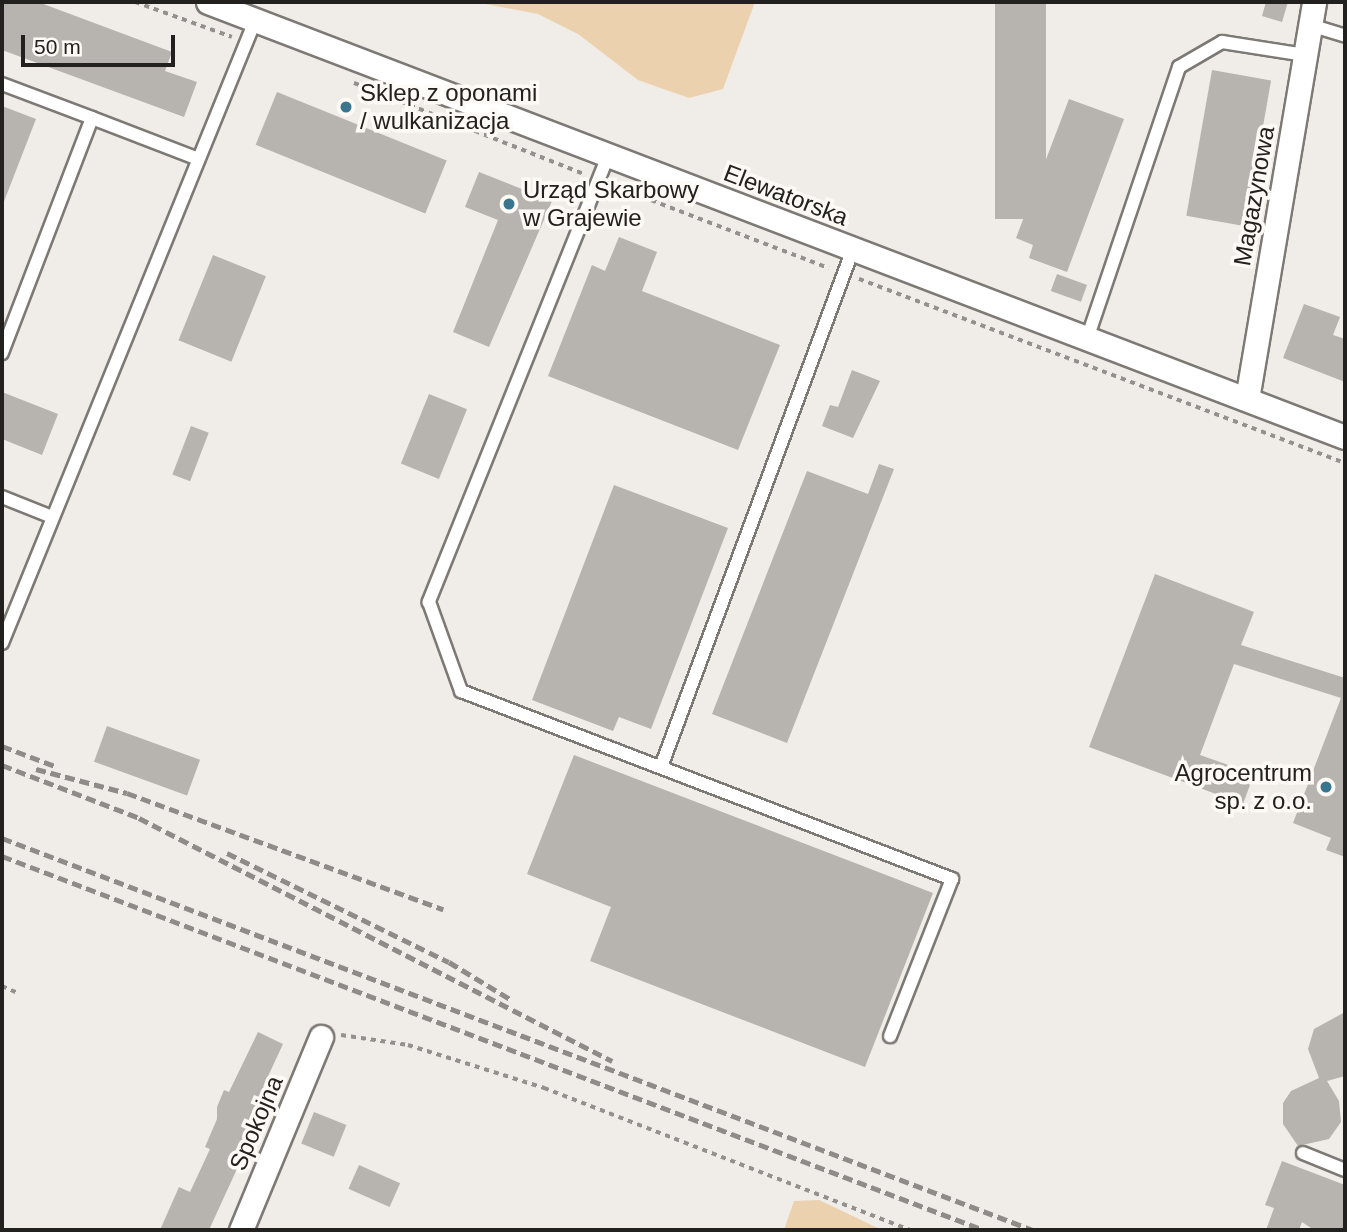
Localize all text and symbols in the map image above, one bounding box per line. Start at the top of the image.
scale bar [24,21,178,65]
text: 50 m [34,35,81,58]
place label: Sklep z oponami / wulkanizacja [360,79,537,135]
marker: Sklep z oponami / wulkanizacja [338,99,354,115]
street label: Magazynowa [1228,124,1280,268]
street label: Elewatorska [720,158,852,232]
place label: Urząd Skarbowy w Grajewie [523,176,699,232]
marker: Urząd Skarbowy w Grajewie [501,196,517,212]
place label: Agrocentrum sp. z o.o. [1175,759,1312,815]
marker: Agrocentrum sp. z o.o. [1318,779,1334,795]
street label: Spokojna [223,1071,289,1175]

